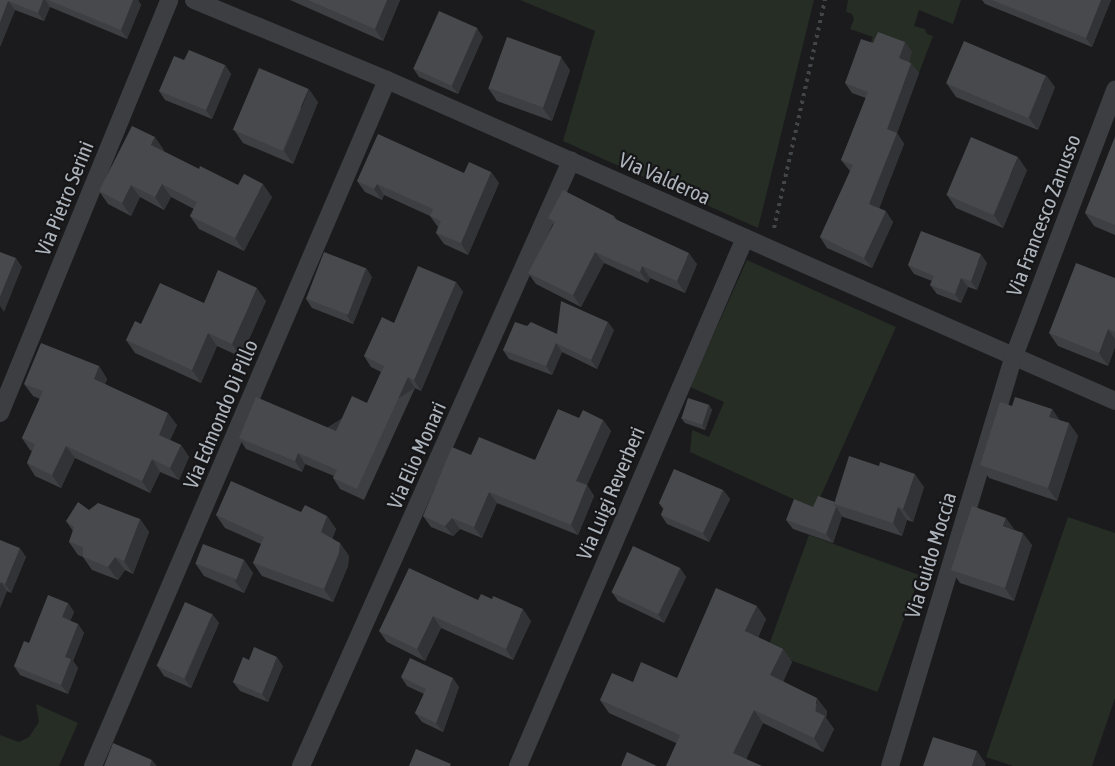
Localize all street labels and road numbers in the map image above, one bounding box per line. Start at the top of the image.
street label: Via Francesco Zanusso [1001,131,1085,299]
street label: Via Pietro Serini [30,137,98,259]
street label: Via Valderoa [615,147,715,209]
street label: Via Edmondo Di Pillo [177,336,263,492]
street label: Via Elio Monari [381,397,451,513]
street label: Via Luigi Reverberi [571,423,649,563]
street label: Via Guido Moccia [899,489,961,621]

